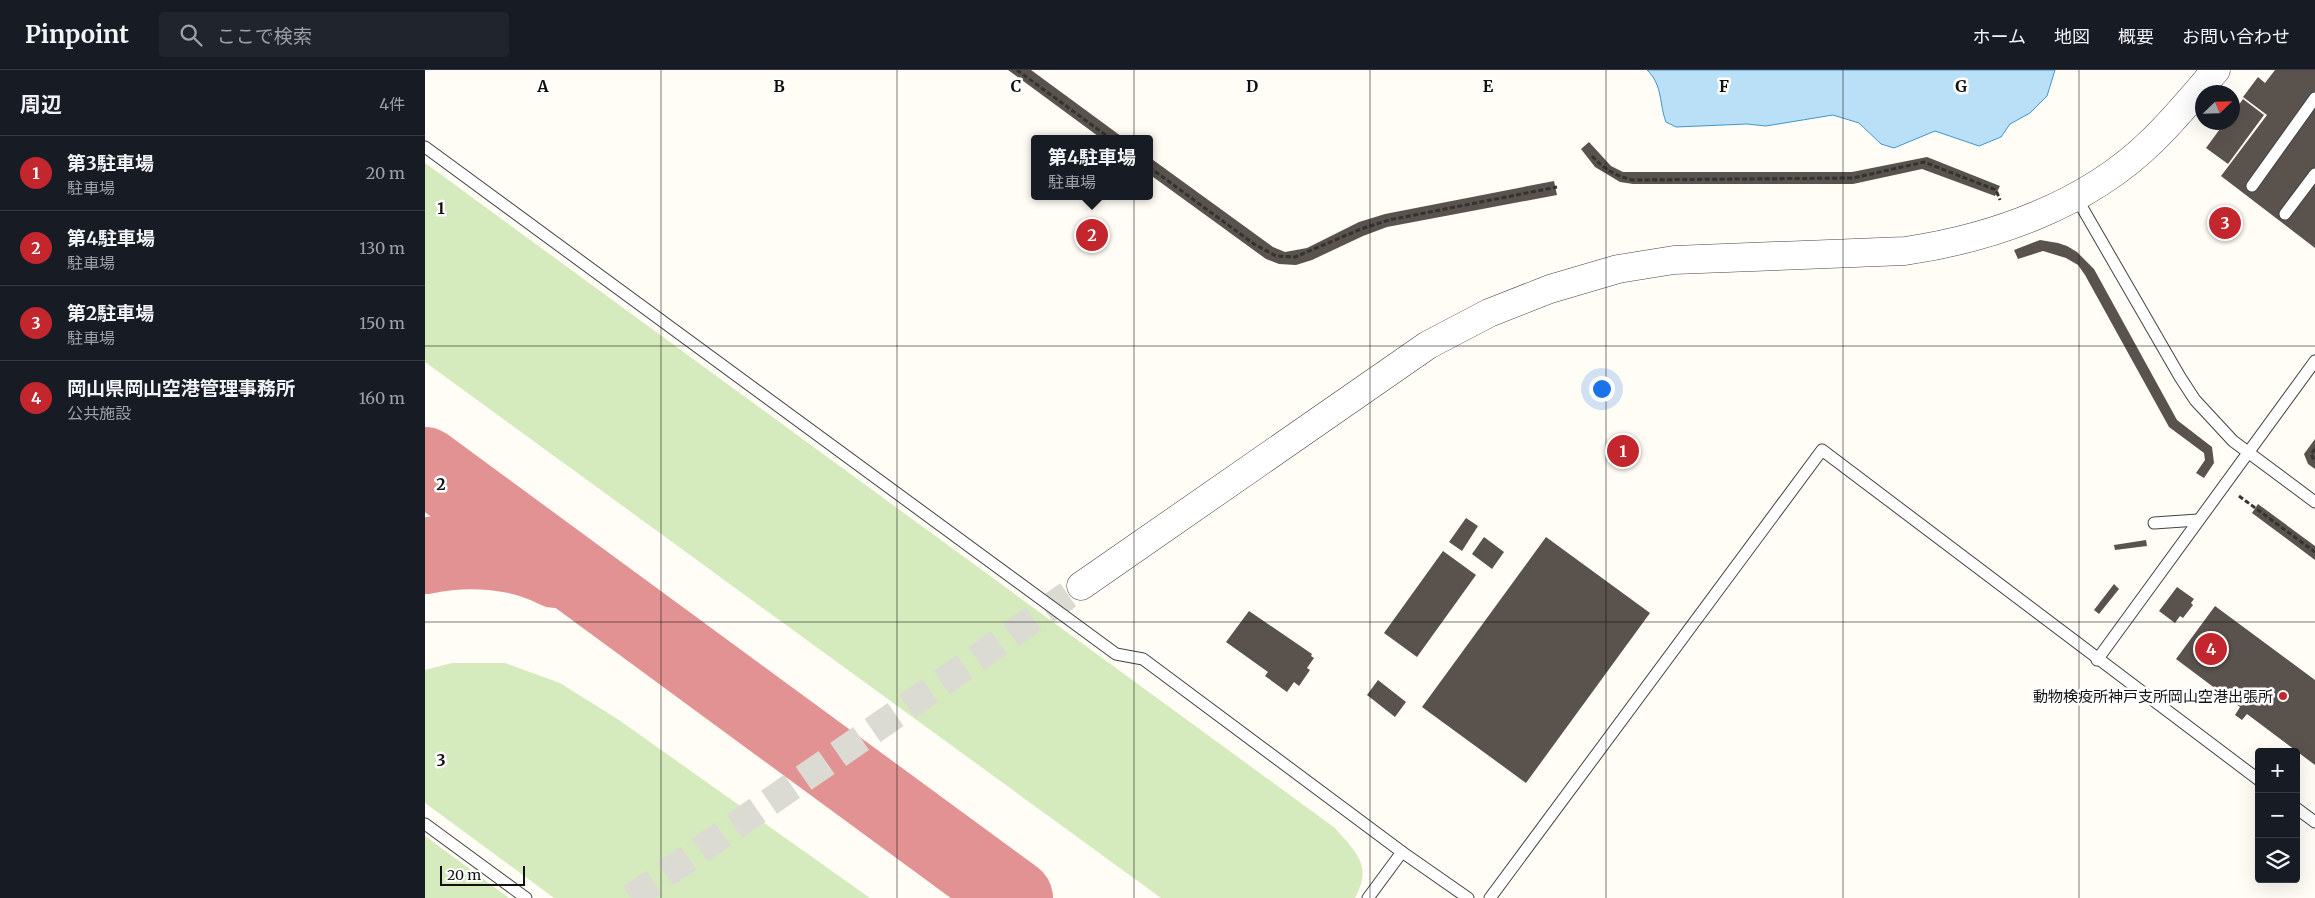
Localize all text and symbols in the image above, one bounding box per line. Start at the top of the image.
search box [159,12,509,57]
text: Pinpoint [25,19,129,50]
icon: search [177,21,205,49]
text: ここで検索 [217,24,312,48]
text: ホーム [1973,25,2026,48]
text: 地図 [2054,25,2090,48]
text: 概要 [2118,25,2154,48]
text: お問い合わせ [2182,25,2290,48]
text: A [536,76,549,96]
text: B [773,76,785,96]
text: C [1011,76,1021,96]
text: D [1246,76,1258,96]
text: E [1483,76,1494,96]
text: F [1719,76,1729,96]
text: G [1955,76,1967,96]
north arrow [2195,85,2240,130]
text: 周辺 [20,91,62,118]
text: 4件 [379,94,405,114]
popup [1031,135,1153,200]
text: 第4駐車場 [1048,145,1136,169]
text: 第3駐車場 [67,151,154,175]
text: 1 [32,163,40,183]
text: 20 m [366,163,405,183]
text: 駐車場 [1048,172,1096,192]
text: 駐車場 [67,178,115,198]
text: 1 [437,198,445,218]
pin: 3 [2209,204,2241,242]
pin: 2 [1076,216,1108,254]
text: 第4駐車場 [67,226,155,250]
text: 2 [31,238,41,258]
text: 130 m [359,238,405,258]
text: 駐車場 [67,253,115,273]
text: 第2駐車場 [67,301,154,325]
text: 3 [31,313,41,333]
text: 150 m [359,313,405,333]
text: 駐車場 [67,328,115,348]
text: 岡山県岡山空港管理事務所 [67,376,295,400]
your location [1589,376,1615,402]
text: 4 [31,388,41,408]
text: 160 m [359,388,405,408]
text: 公共施設 [67,403,131,423]
pin: 1 [1607,432,1639,470]
text: 2 [436,474,446,494]
pin: 4 [2195,630,2227,668]
place label: 動物検疫所神戸支所岡山空港出張所 [2033,687,2273,706]
marker: 動物検疫所神戸支所岡山空港出張所 [2277,690,2289,702]
map controls [2255,748,2300,883]
button: + [2255,748,2300,793]
text: 3 [436,750,446,770]
button: − [2255,793,2300,838]
button: layers [2255,838,2300,883]
scale bar [440,863,525,886]
text: 20 m [447,866,481,884]

